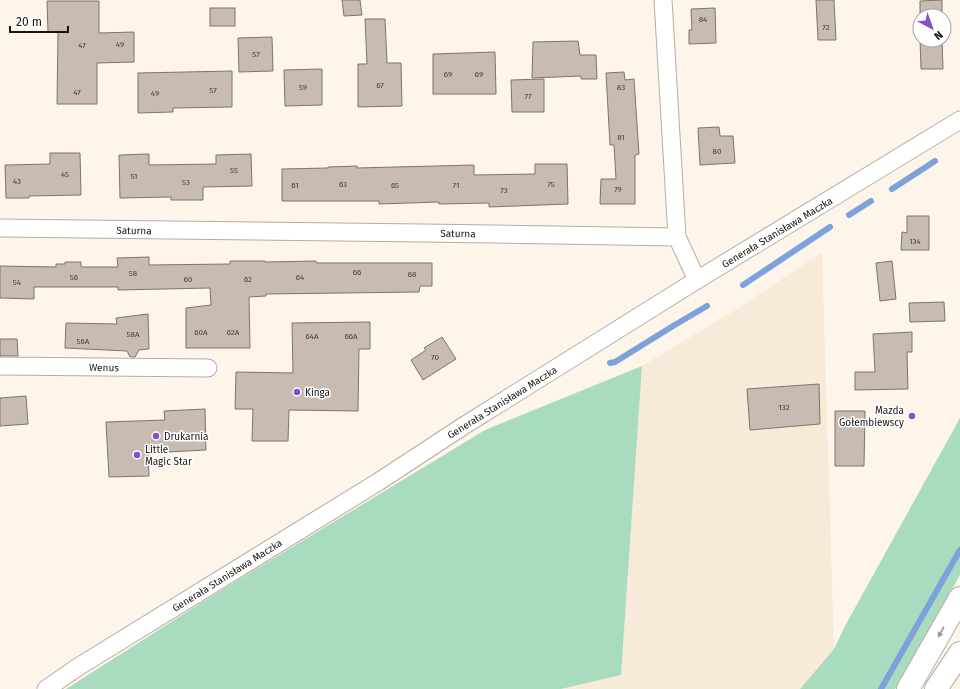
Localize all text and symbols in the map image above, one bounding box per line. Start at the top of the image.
scale bar [10,8,68,34]
north arrow [912,8,952,48]
text: 20 m [16,15,42,29]
house number: 84 [699,15,708,24]
house number: 72 [822,23,830,32]
text: N [931,28,945,42]
house number: 49 [116,40,124,49]
house number: 47 [78,41,86,50]
house number: 57 [252,50,260,59]
house number: 69 [444,70,452,79]
house number: 69 [475,70,483,79]
house number: 67 [376,81,384,90]
house number: 59 [299,83,307,92]
house number: 83 [617,83,625,92]
house number: 57 [209,86,217,95]
house number: 47 [73,88,81,97]
house number: 49 [151,89,159,98]
house number: 77 [524,92,532,101]
house number: 81 [617,133,625,142]
house number: 80 [713,147,722,156]
house number: 55 [230,166,238,175]
house number: 45 [61,170,69,179]
house number: 51 [130,172,138,181]
house number: 43 [13,177,21,186]
house number: 53 [182,178,190,187]
house number: 63 [339,180,347,189]
house number: 75 [547,180,555,189]
house number: 61 [291,181,299,190]
house number: 65 [391,181,399,190]
house number: 71 [453,181,459,190]
house number: 79 [614,185,622,194]
house number: 73 [500,186,508,195]
street label: Generała Stanisława Maczka [720,195,835,271]
street label: Saturna [116,225,152,237]
street label: Saturna [440,228,476,240]
house number: 134 [909,237,922,246]
house number: 66 [353,268,361,277]
house number: 58 [129,269,138,278]
house number: 68 [408,270,417,279]
house number: 56 [70,273,78,282]
house number: 64 [296,273,305,282]
house number: 60 [184,275,193,284]
house number: 62 [244,275,252,284]
house number: 54 [13,278,22,287]
house number: 60A [194,328,208,337]
house number: 62A [227,328,240,337]
house number: 58A [127,330,140,339]
house number: 64A [305,332,319,341]
house number: 66A [344,332,358,341]
house number: 56A [77,337,90,346]
house number: 70 [431,353,439,362]
street label: Wenus [89,362,119,374]
street label: Generała Stanisława Maczka [445,364,560,442]
marker: Kinga [292,387,302,397]
place label: Kinga [305,387,330,399]
house number: 132 [778,403,790,412]
place label: Mazda Gołembiewscy [839,405,904,429]
marker: Mazda Gołembiewscy [907,411,917,421]
marker: Drukarnia [151,431,161,441]
place label: Drukarnia [164,431,209,443]
place label: Little Magic Star [145,444,192,468]
marker: Little Magic Star [132,450,142,460]
street label: Generała Stanisława Maczka [170,537,285,615]
one-way arrow [937,626,944,637]

